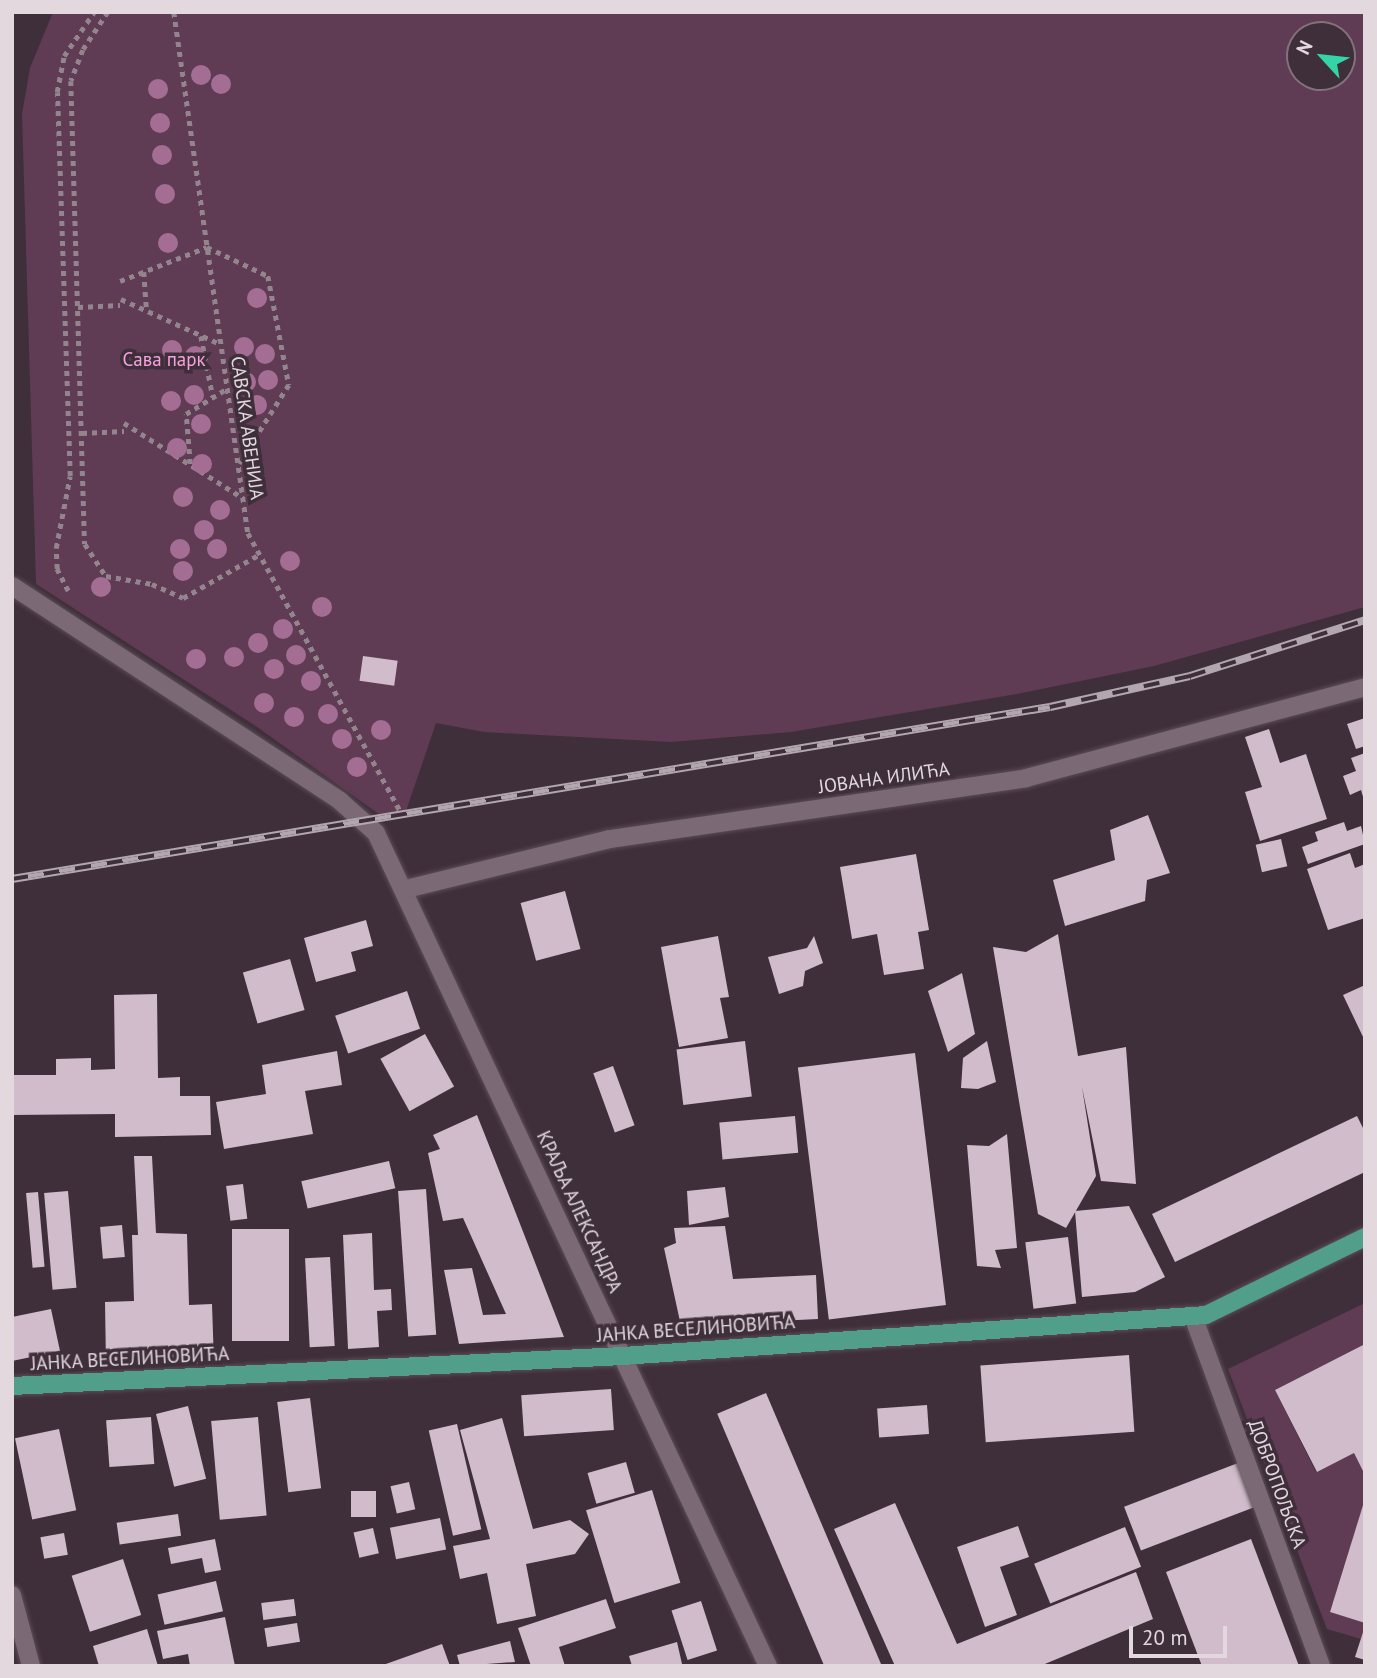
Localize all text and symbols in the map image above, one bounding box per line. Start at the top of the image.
north arrow [1286,21,1356,91]
text: N [1291,36,1318,58]
park label: Сава парк [122,349,206,371]
street label: САВСКА АВЕНИЈА [226,354,268,502]
street label: ЈОВАНА ИЛИЋА [817,757,951,799]
street label: КРАЉА АЛЕКСАНДРА [531,1127,627,1297]
street label: ЈАНКА ВЕСЕЛИНОВИЋА [596,1311,796,1347]
street label: ЈАНКА ВЕСЕЛИНОВИЋА [30,1342,230,1376]
street label: ДОБРОПОЉСКА [1243,1417,1311,1551]
scale bar [1132,1612,1230,1656]
text: 20 m [1142,1624,1188,1651]

